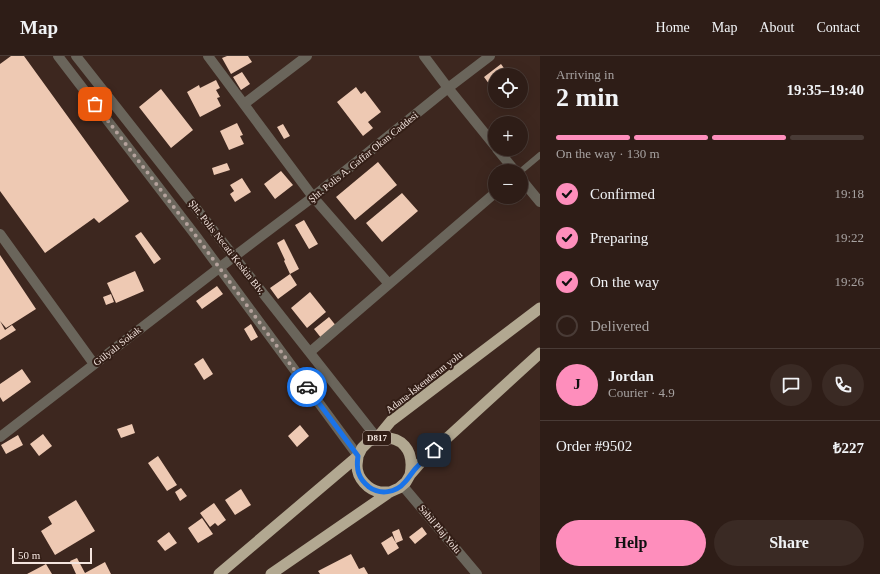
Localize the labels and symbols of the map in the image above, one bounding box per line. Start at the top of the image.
pin [78,87,112,121]
street label: Şht. Polis A. Gaffar Okan Caddesi [306,109,420,204]
street label: Şht. Polis Necati Keskin Blv. [187,198,267,296]
street label: Gülyalı Sokak [91,324,143,368]
street label: Adana-İskenderun yolu [384,349,464,415]
courier [287,367,327,407]
road number: D817 [363,431,391,445]
pin [417,433,451,467]
street label: Sahil Plaj Yolu [417,503,463,555]
scale bar [12,546,92,565]

